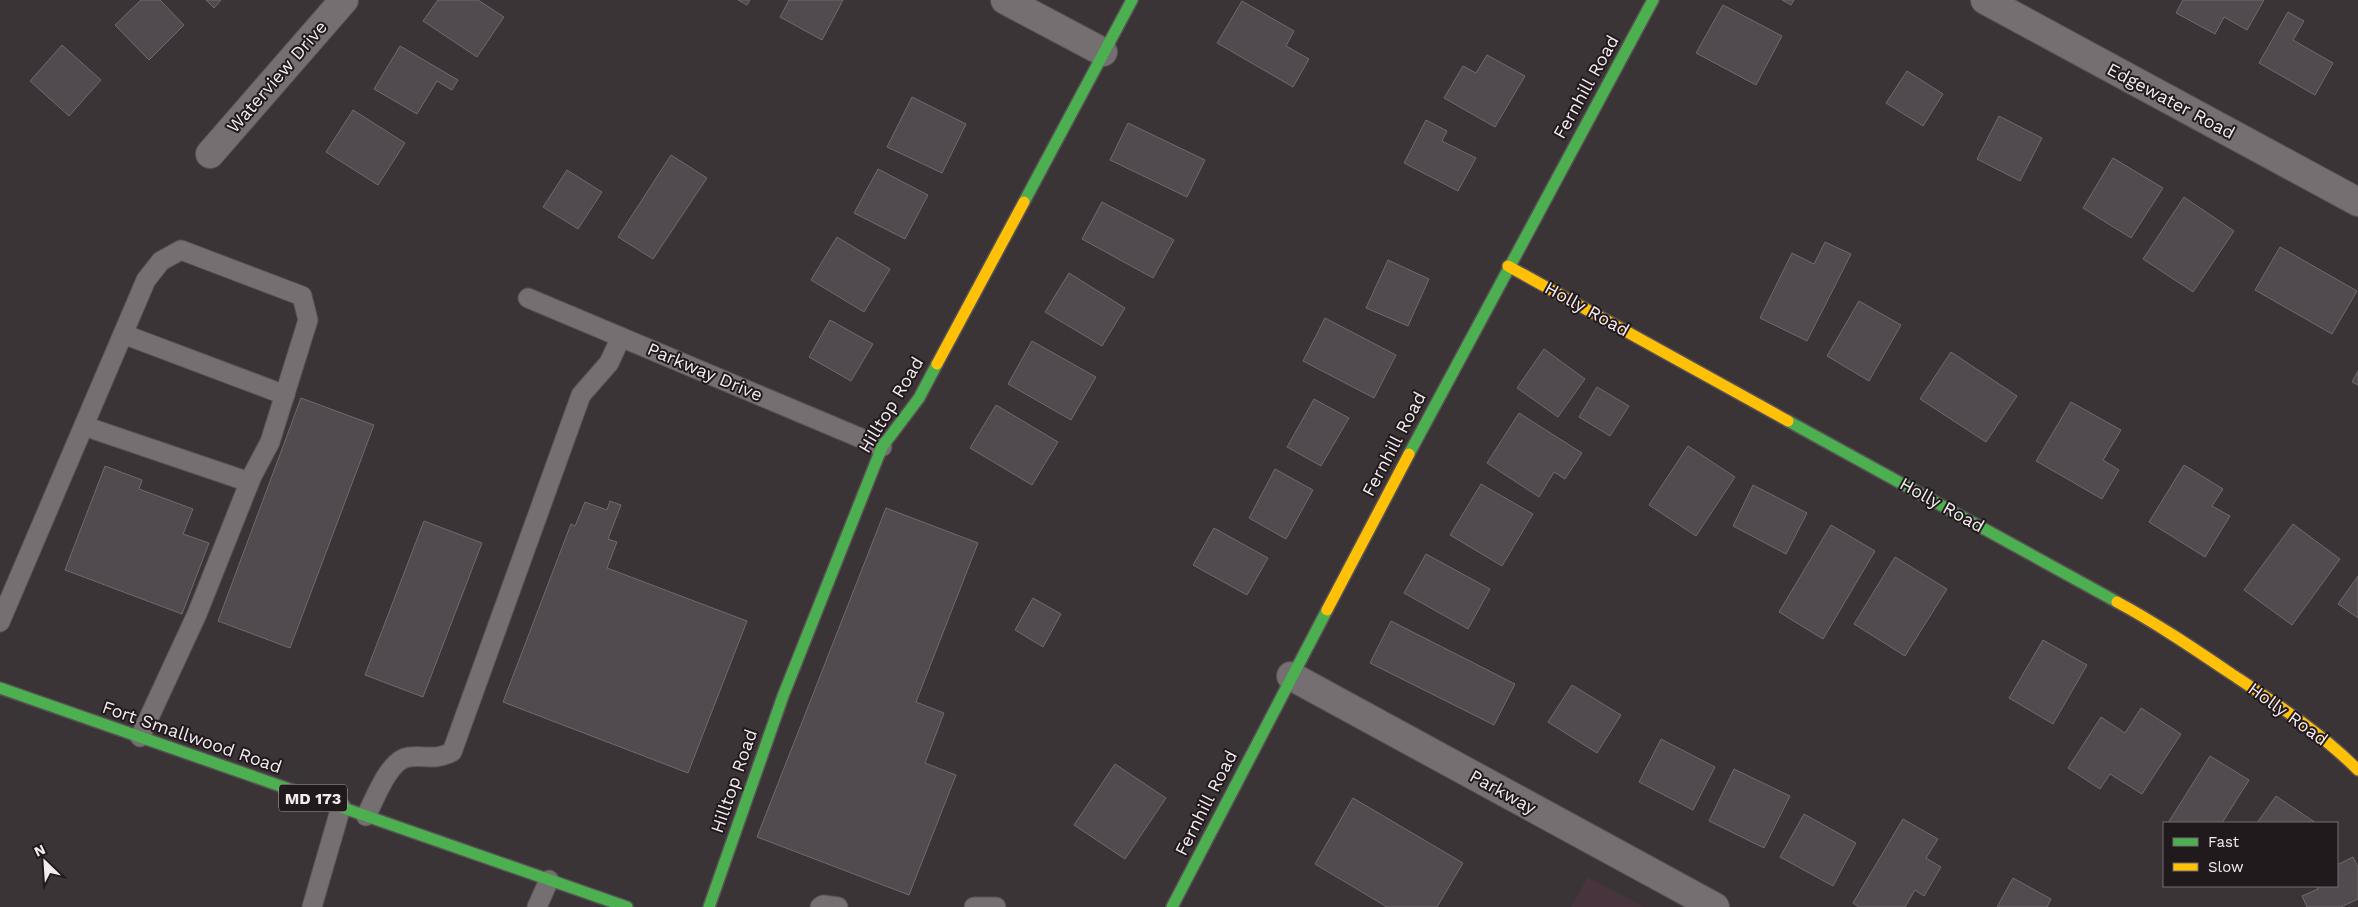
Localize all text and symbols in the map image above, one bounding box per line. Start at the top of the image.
street label: Waterview Drive [222,16,331,137]
street label: Fernhill Road [1548,31,1623,142]
street label: Edgewater Road [2104,58,2239,143]
street label: Holly Road [1541,277,1633,340]
street label: Parkway Drive [644,338,766,405]
street label: Hilltop Road [854,353,927,457]
street label: Fernhill Road [1357,388,1430,500]
street label: Holly Road [1896,473,1988,536]
street label: Holly Road [2244,678,2332,750]
street label: Fort Smallwood Road [100,696,285,777]
street label: Hilltop Road [706,726,761,835]
street label: Fernhill Road [1170,747,1241,859]
street label: Parkway [1466,765,1541,819]
road number: MD 173 [279,784,347,811]
legend [2163,822,2338,887]
text: Fast [2208,833,2240,851]
north arrow [20,837,70,887]
text: N [31,841,48,860]
text: Slow [2208,858,2244,876]

